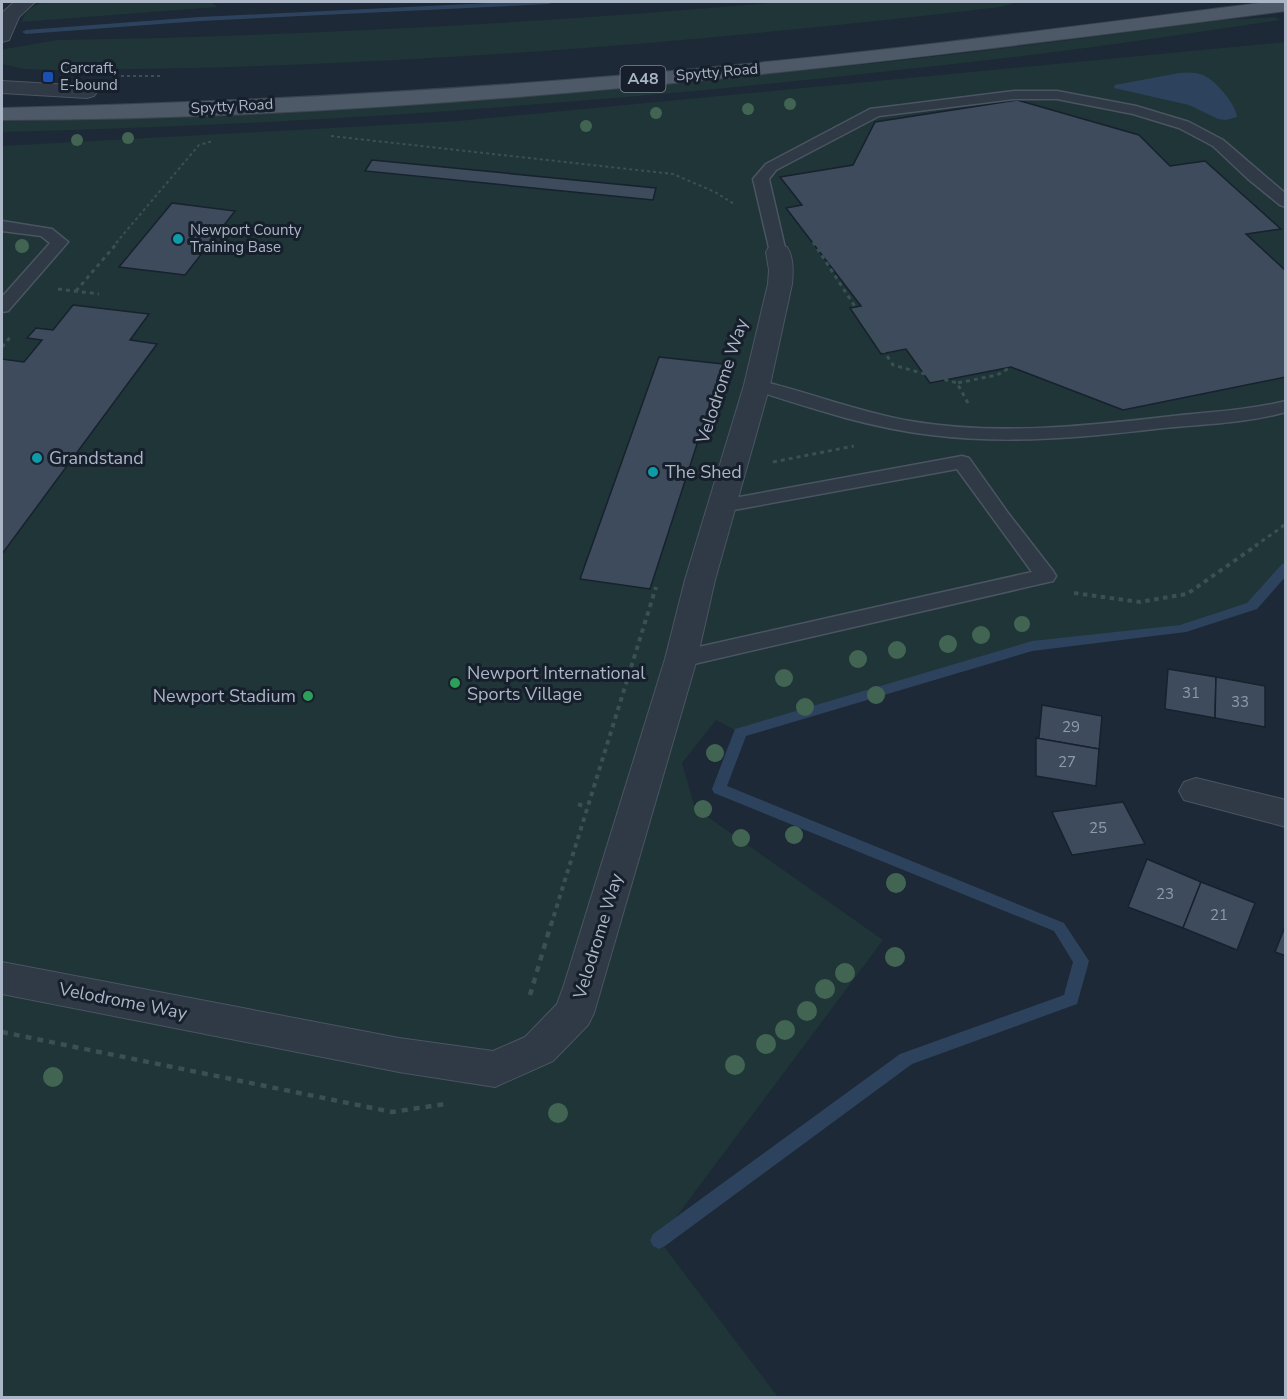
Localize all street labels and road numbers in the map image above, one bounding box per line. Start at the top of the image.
street label: Spytty Road [675,58,759,86]
road number: A48 [620,66,666,92]
street label: Spytty Road [190,94,274,118]
street label: Velodrome Way [690,315,754,448]
street label: Velodrome Way [567,870,629,1003]
street label: Velodrome Way [56,977,190,1025]

